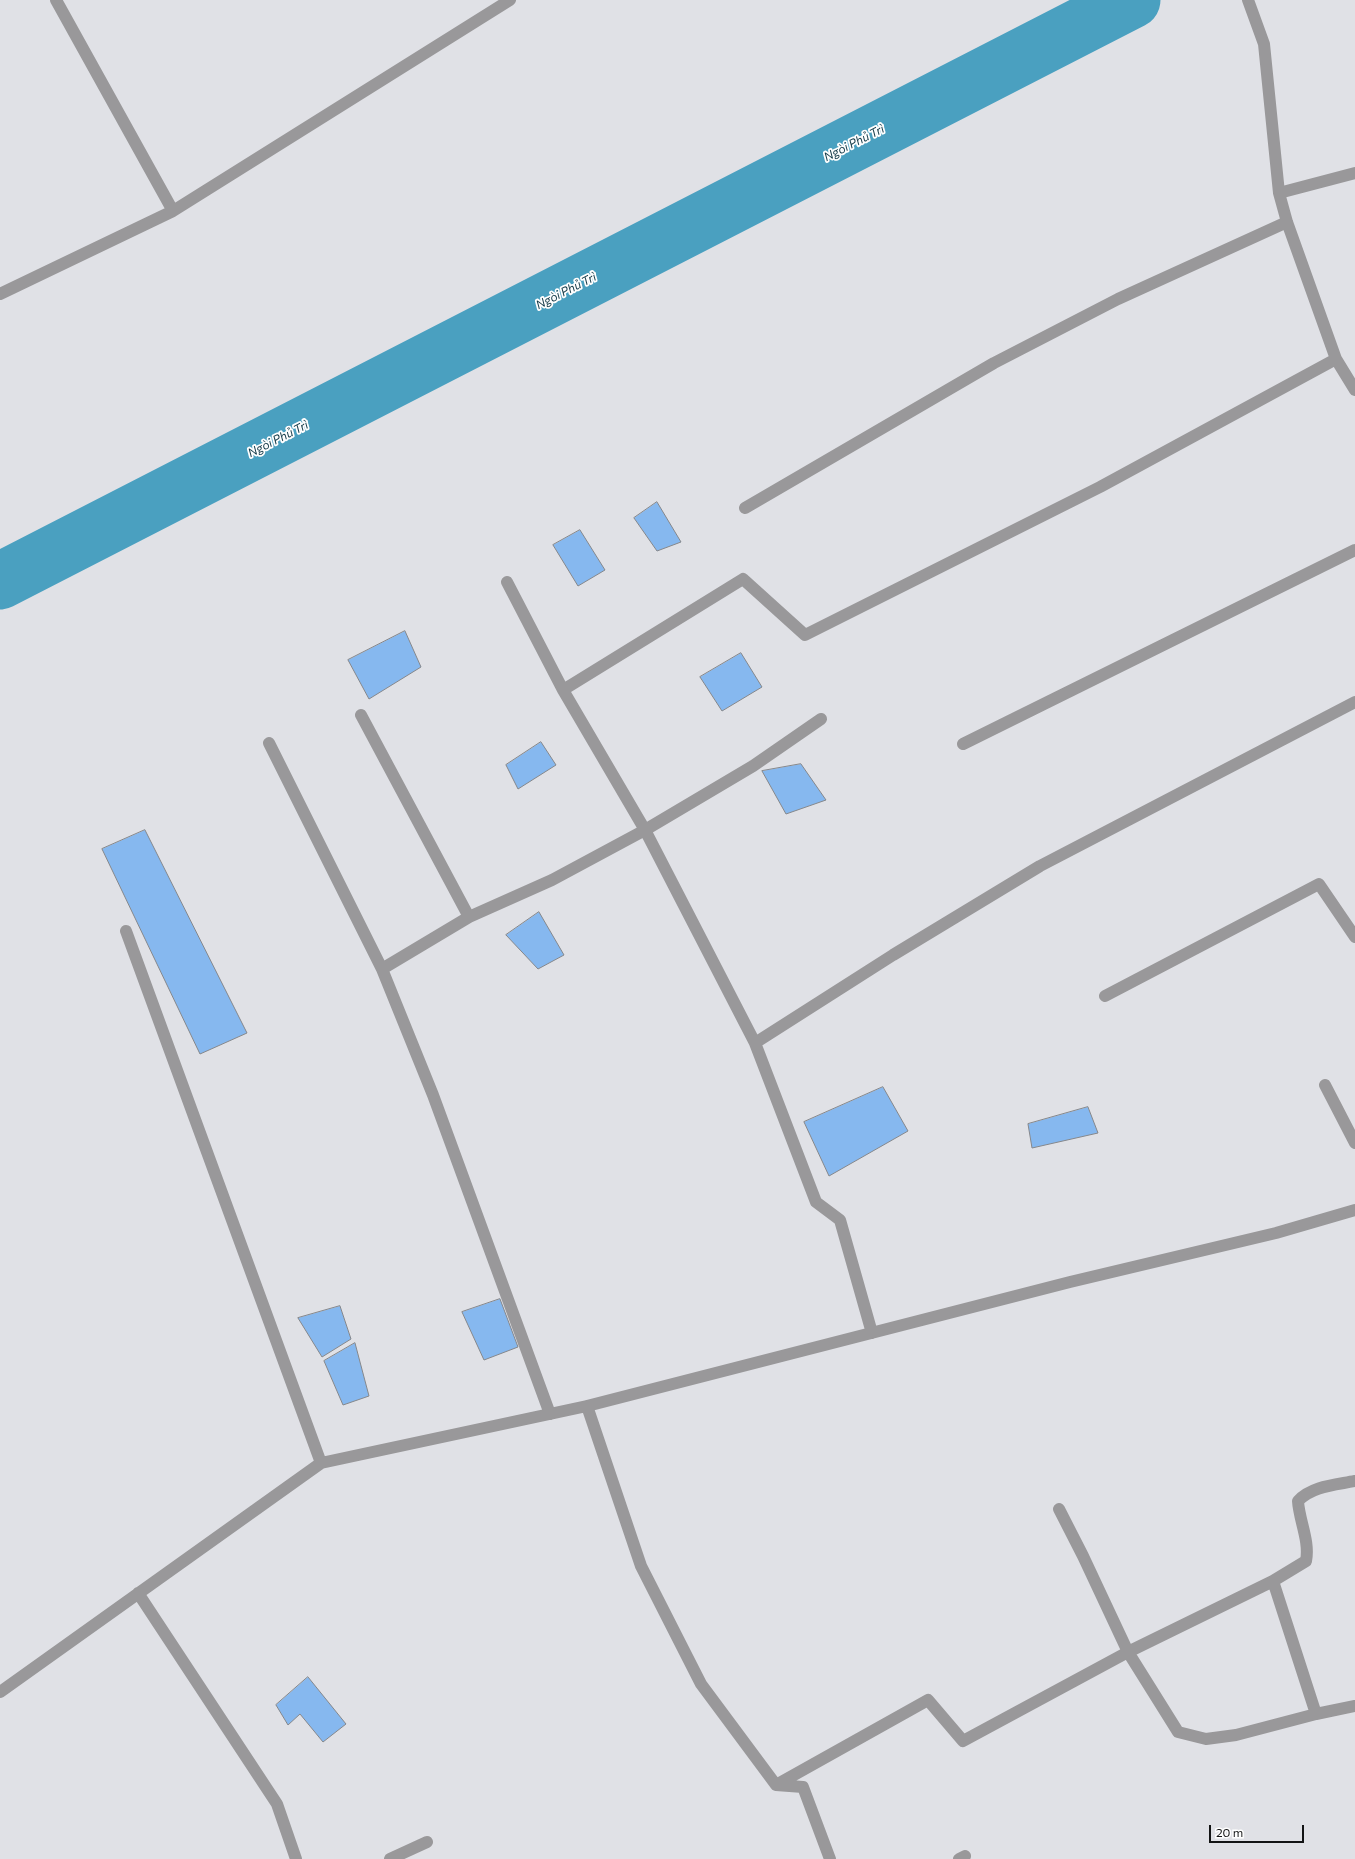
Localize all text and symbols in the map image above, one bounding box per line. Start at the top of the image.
water label: Ngòi Phủ Trì [821,122,887,164]
water label: Ngòi Phủ Trì [533,270,599,312]
water label: Ngòi Phủ Trì [245,418,311,460]
scale bar [1211,1817,1306,1843]
text: 20 m [1216,1825,1243,1839]

